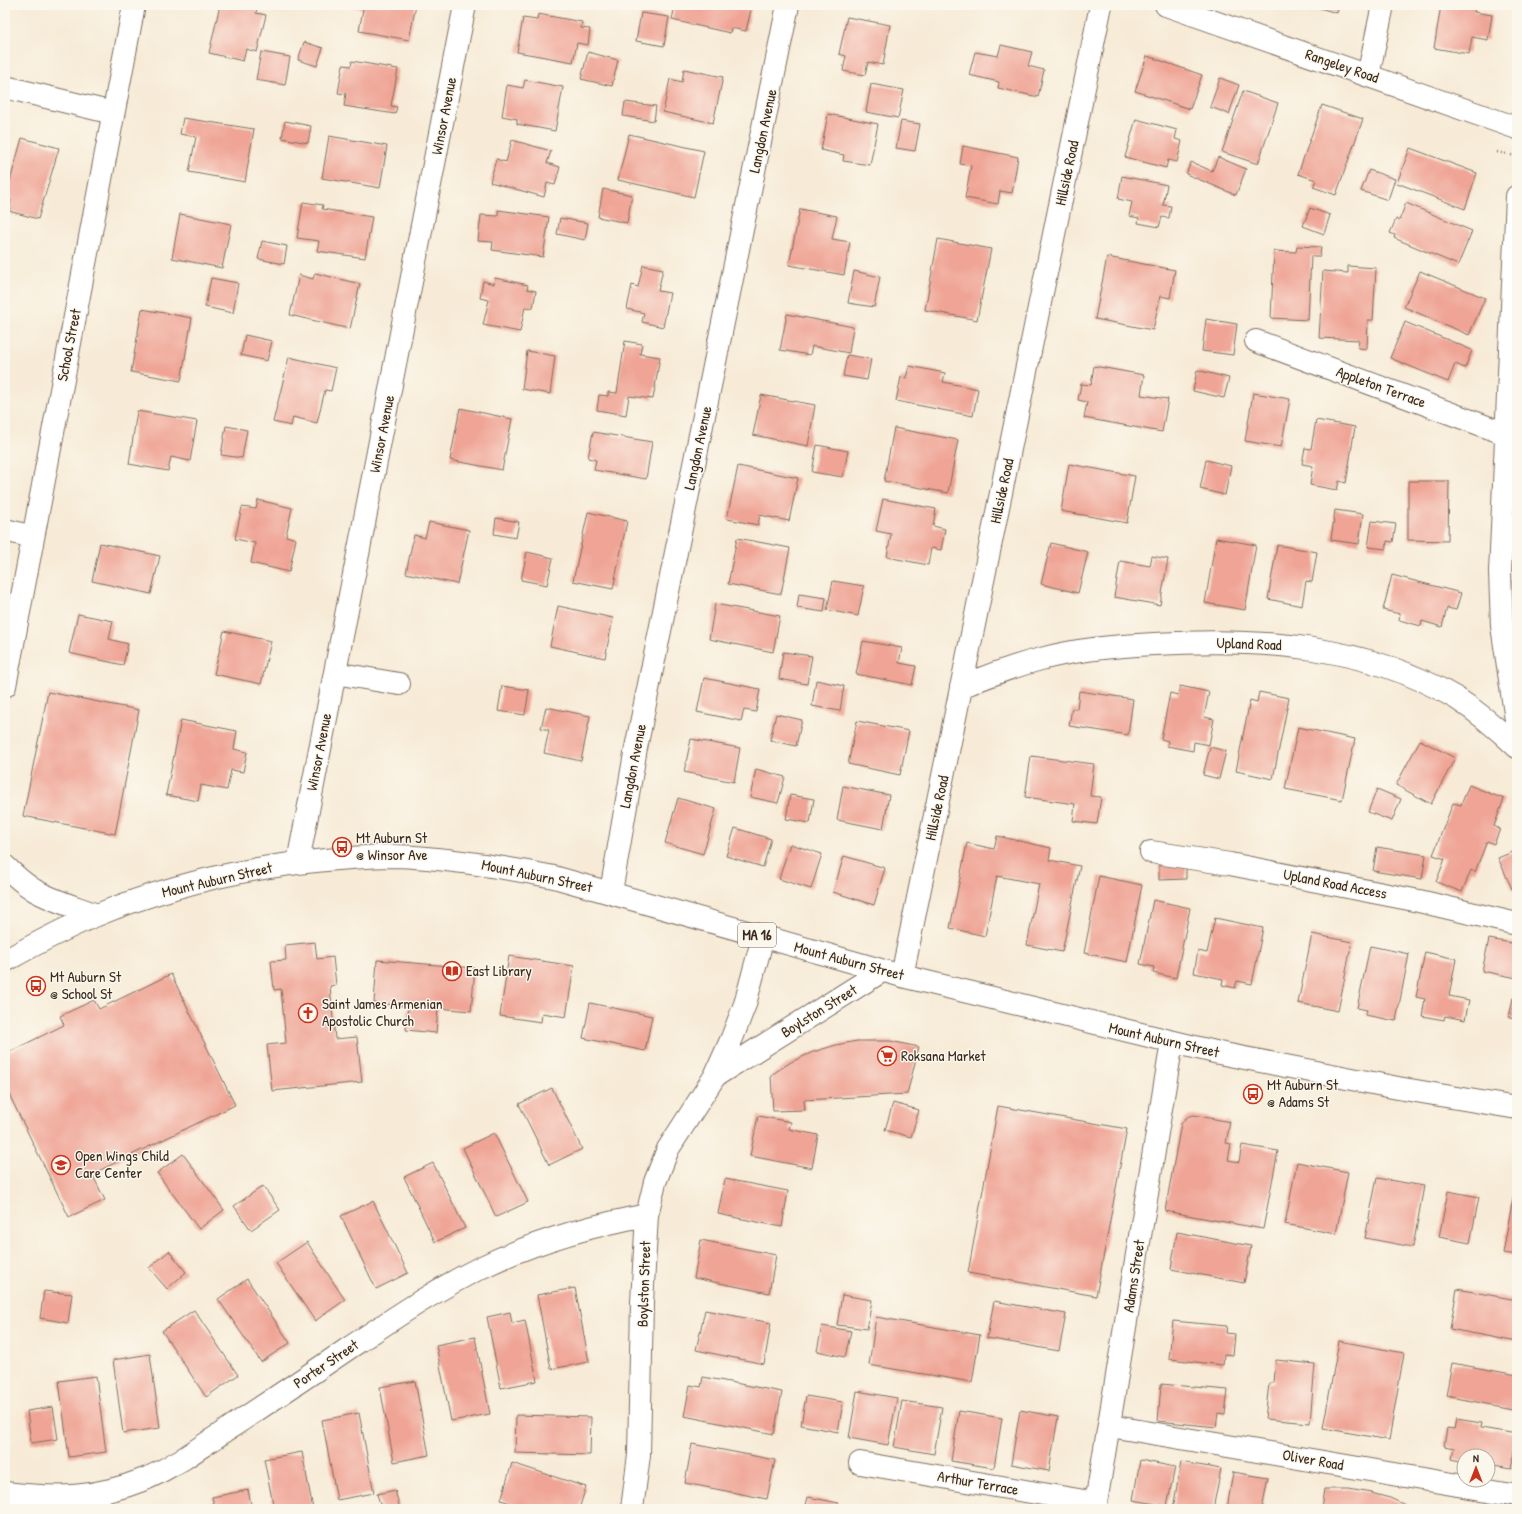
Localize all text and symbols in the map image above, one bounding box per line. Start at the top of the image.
street label: Rangeley Road [1303,43,1382,88]
street label: Winsor Avenue [426,75,461,156]
street label: Langdon Avenue [743,87,782,175]
street label: Hillside Road [1049,138,1084,207]
street label: School Street [51,306,86,383]
street label: Appleton Terrace [1334,361,1429,412]
street label: Winsor Avenue [364,393,399,474]
street label: Langdon Avenue [678,404,717,492]
street label: Hillside Road [984,456,1019,525]
street label: Upland Road [1216,632,1282,655]
street label: Winsor Avenue [301,711,336,792]
street label: Langdon Avenue [614,722,651,810]
street label: Hillside Road [919,773,954,842]
place label: Mt Auburn St @ Winsor Ave [356,827,428,865]
bus stop icon: Mt Auburn St @ Winsor Ave [331,836,353,858]
street label: Mount Auburn Street [480,854,595,898]
street label: Mount Auburn Street [160,856,275,902]
street label: Upland Road Access [1281,863,1389,904]
road number: MA 16 [738,923,776,947]
street label: Mount Auburn Street [792,936,907,985]
library icon: East Library [441,960,463,982]
place label: East Library [466,960,532,981]
place label: Mt Auburn St @ School St [50,966,122,1004]
bus stop icon: Mt Auburn St @ School St [25,975,47,997]
street label: Boylston Street [777,978,862,1042]
place label: Saint James Armenian Apostolic Church [322,993,443,1031]
church icon: Saint James Armenian Apostolic Church [297,1002,319,1024]
street label: Mount Auburn Street [1107,1017,1222,1063]
supermarket icon: Roksana Market [876,1045,898,1067]
place label: Roksana Market [901,1045,987,1066]
place label: Mt Auburn St @ Adams St [1267,1074,1339,1112]
bus stop icon: Mt Auburn St @ Adams St [1242,1083,1264,1105]
place label: Open Wings Child Care Center [75,1145,169,1183]
school or university icon: Open Wings Child Care Center [50,1154,72,1176]
street label: Adams Street [1117,1237,1150,1314]
street label: Boylston Street [632,1240,656,1327]
street label: Porter Street [289,1334,363,1393]
street label: Oliver Road [1281,1444,1345,1475]
north arrow [1456,1448,1496,1488]
text: N [1473,1451,1479,1465]
street label: Arthur Terrace [936,1465,1020,1500]

